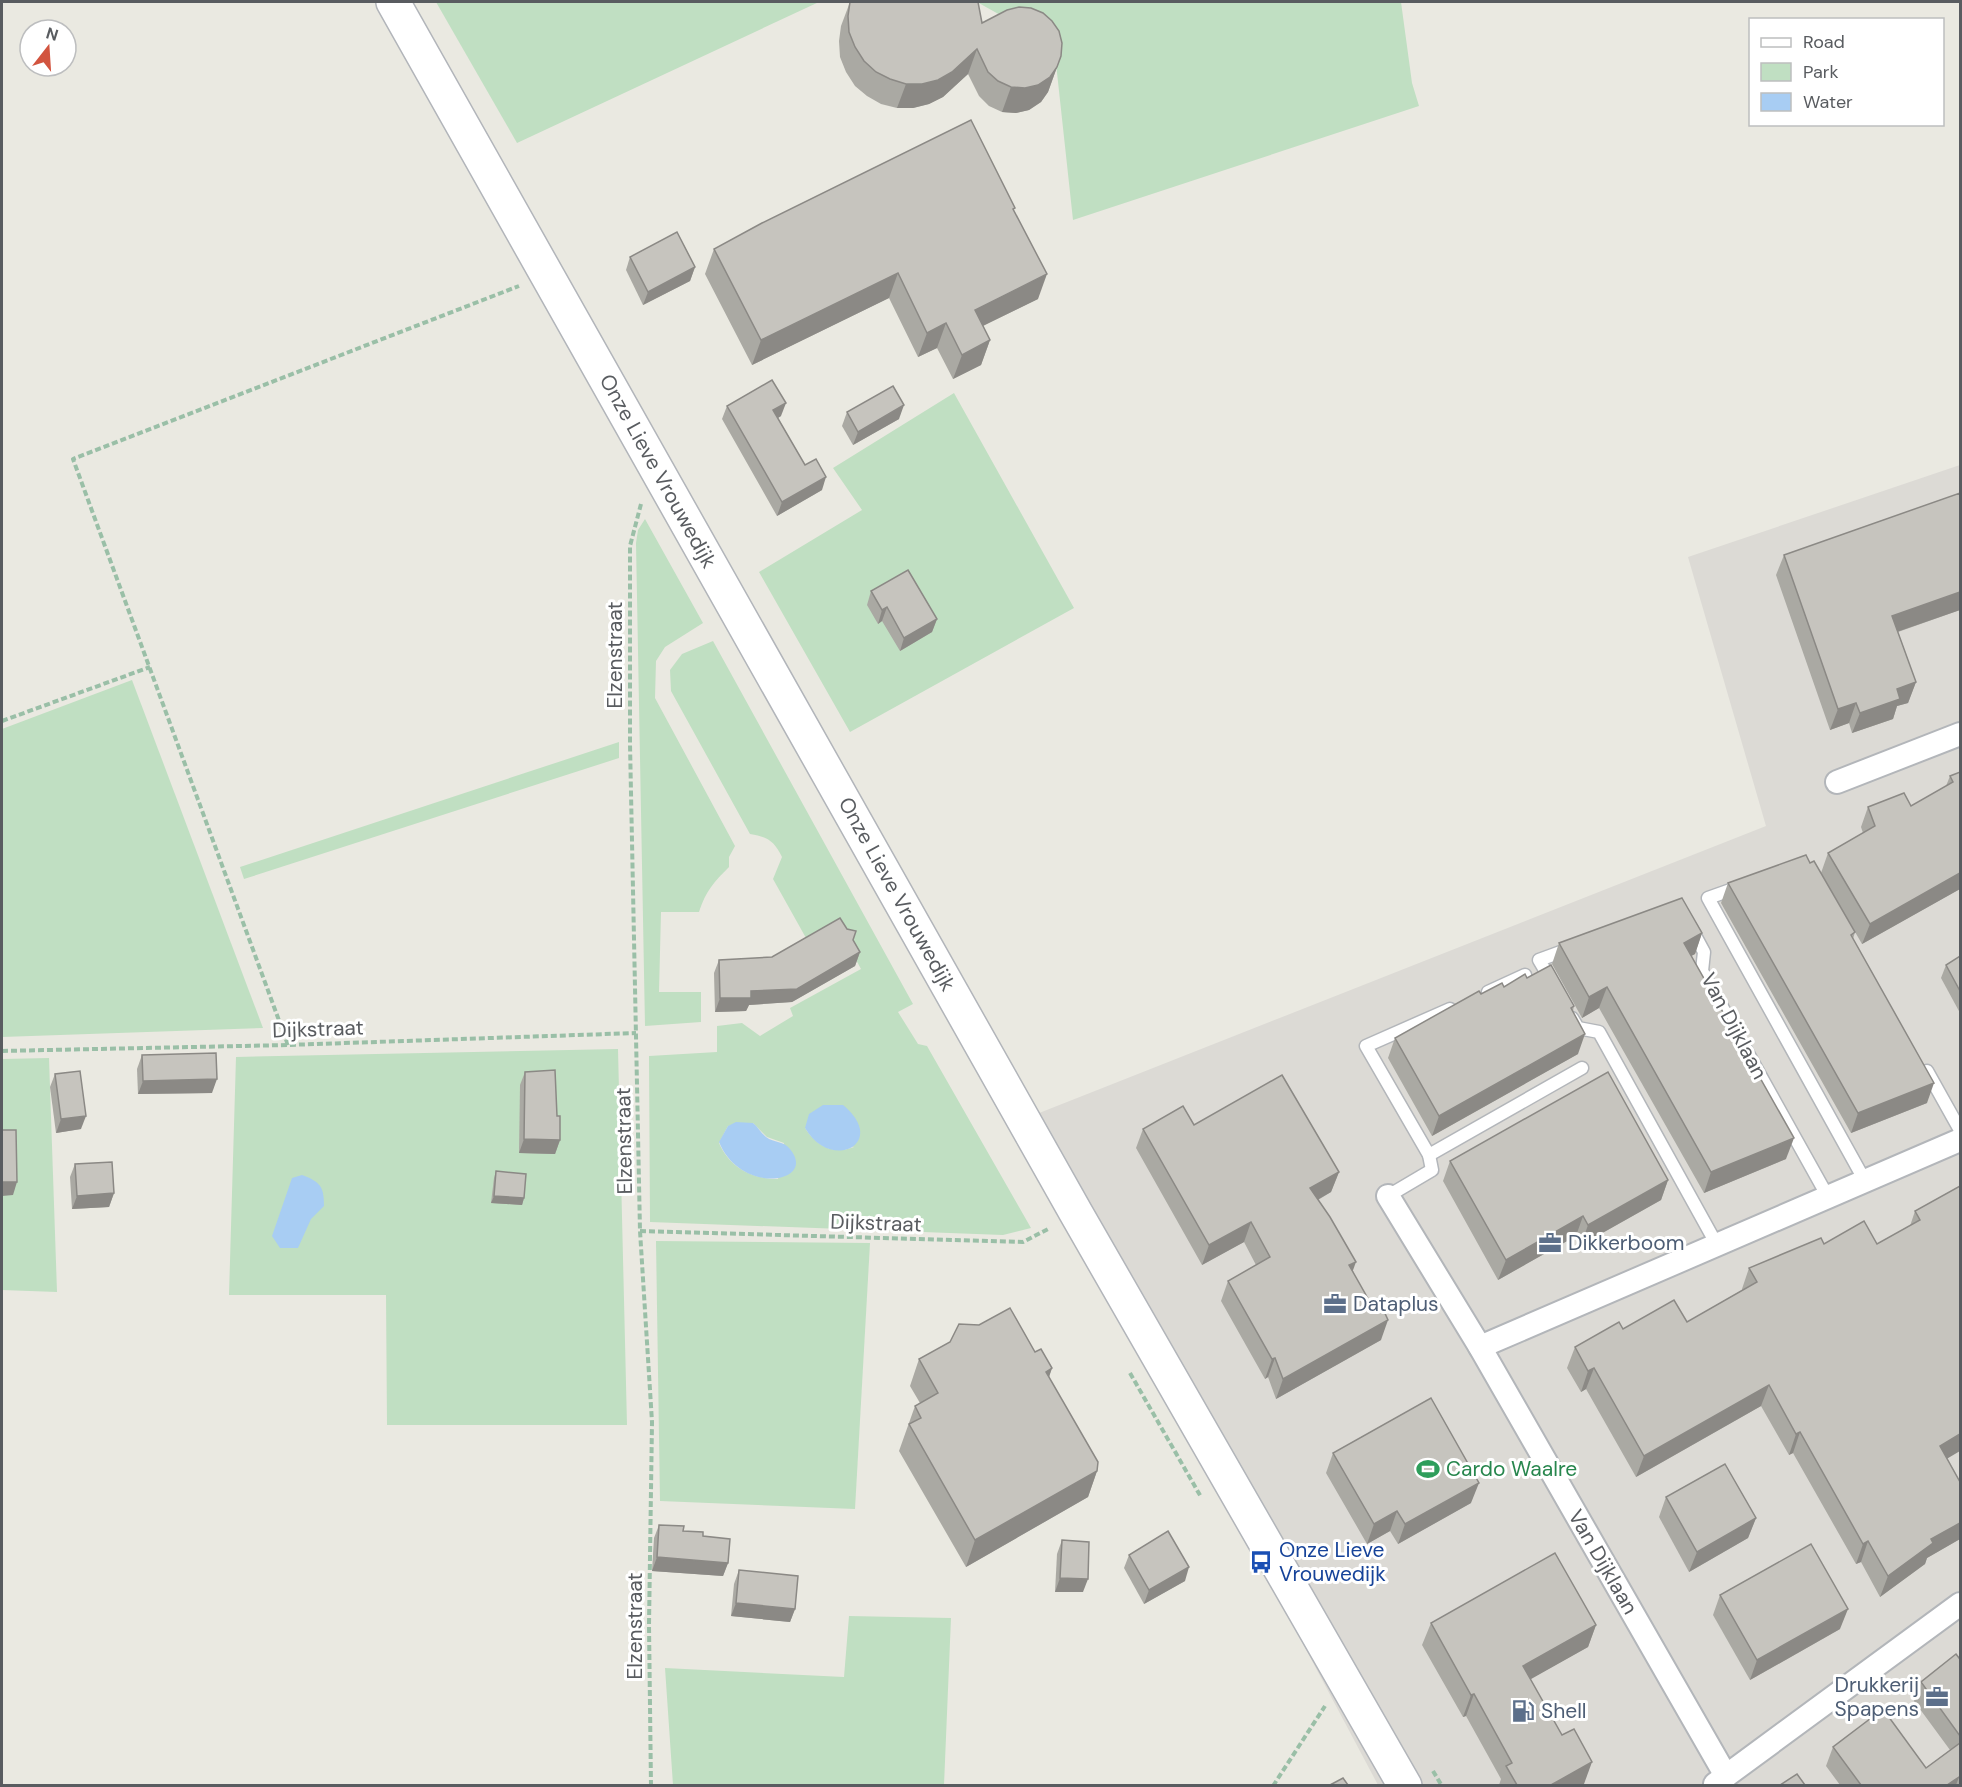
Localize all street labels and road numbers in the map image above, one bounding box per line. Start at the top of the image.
street label: Onze Lieve Vrouwedijk [593,369,723,573]
street label: Elzenstraat [601,601,629,709]
street label: Onze Lieve Vrouwedijk [832,792,962,996]
street label: Van Dijklaan [1694,968,1774,1084]
street label: Dijkstraat [272,1013,364,1045]
street label: Elzenstraat [609,1087,639,1195]
street label: Dijkstraat [830,1207,922,1239]
street label: Van Dijklaan [1562,1504,1644,1620]
street label: Elzenstraat [621,1572,649,1680]

